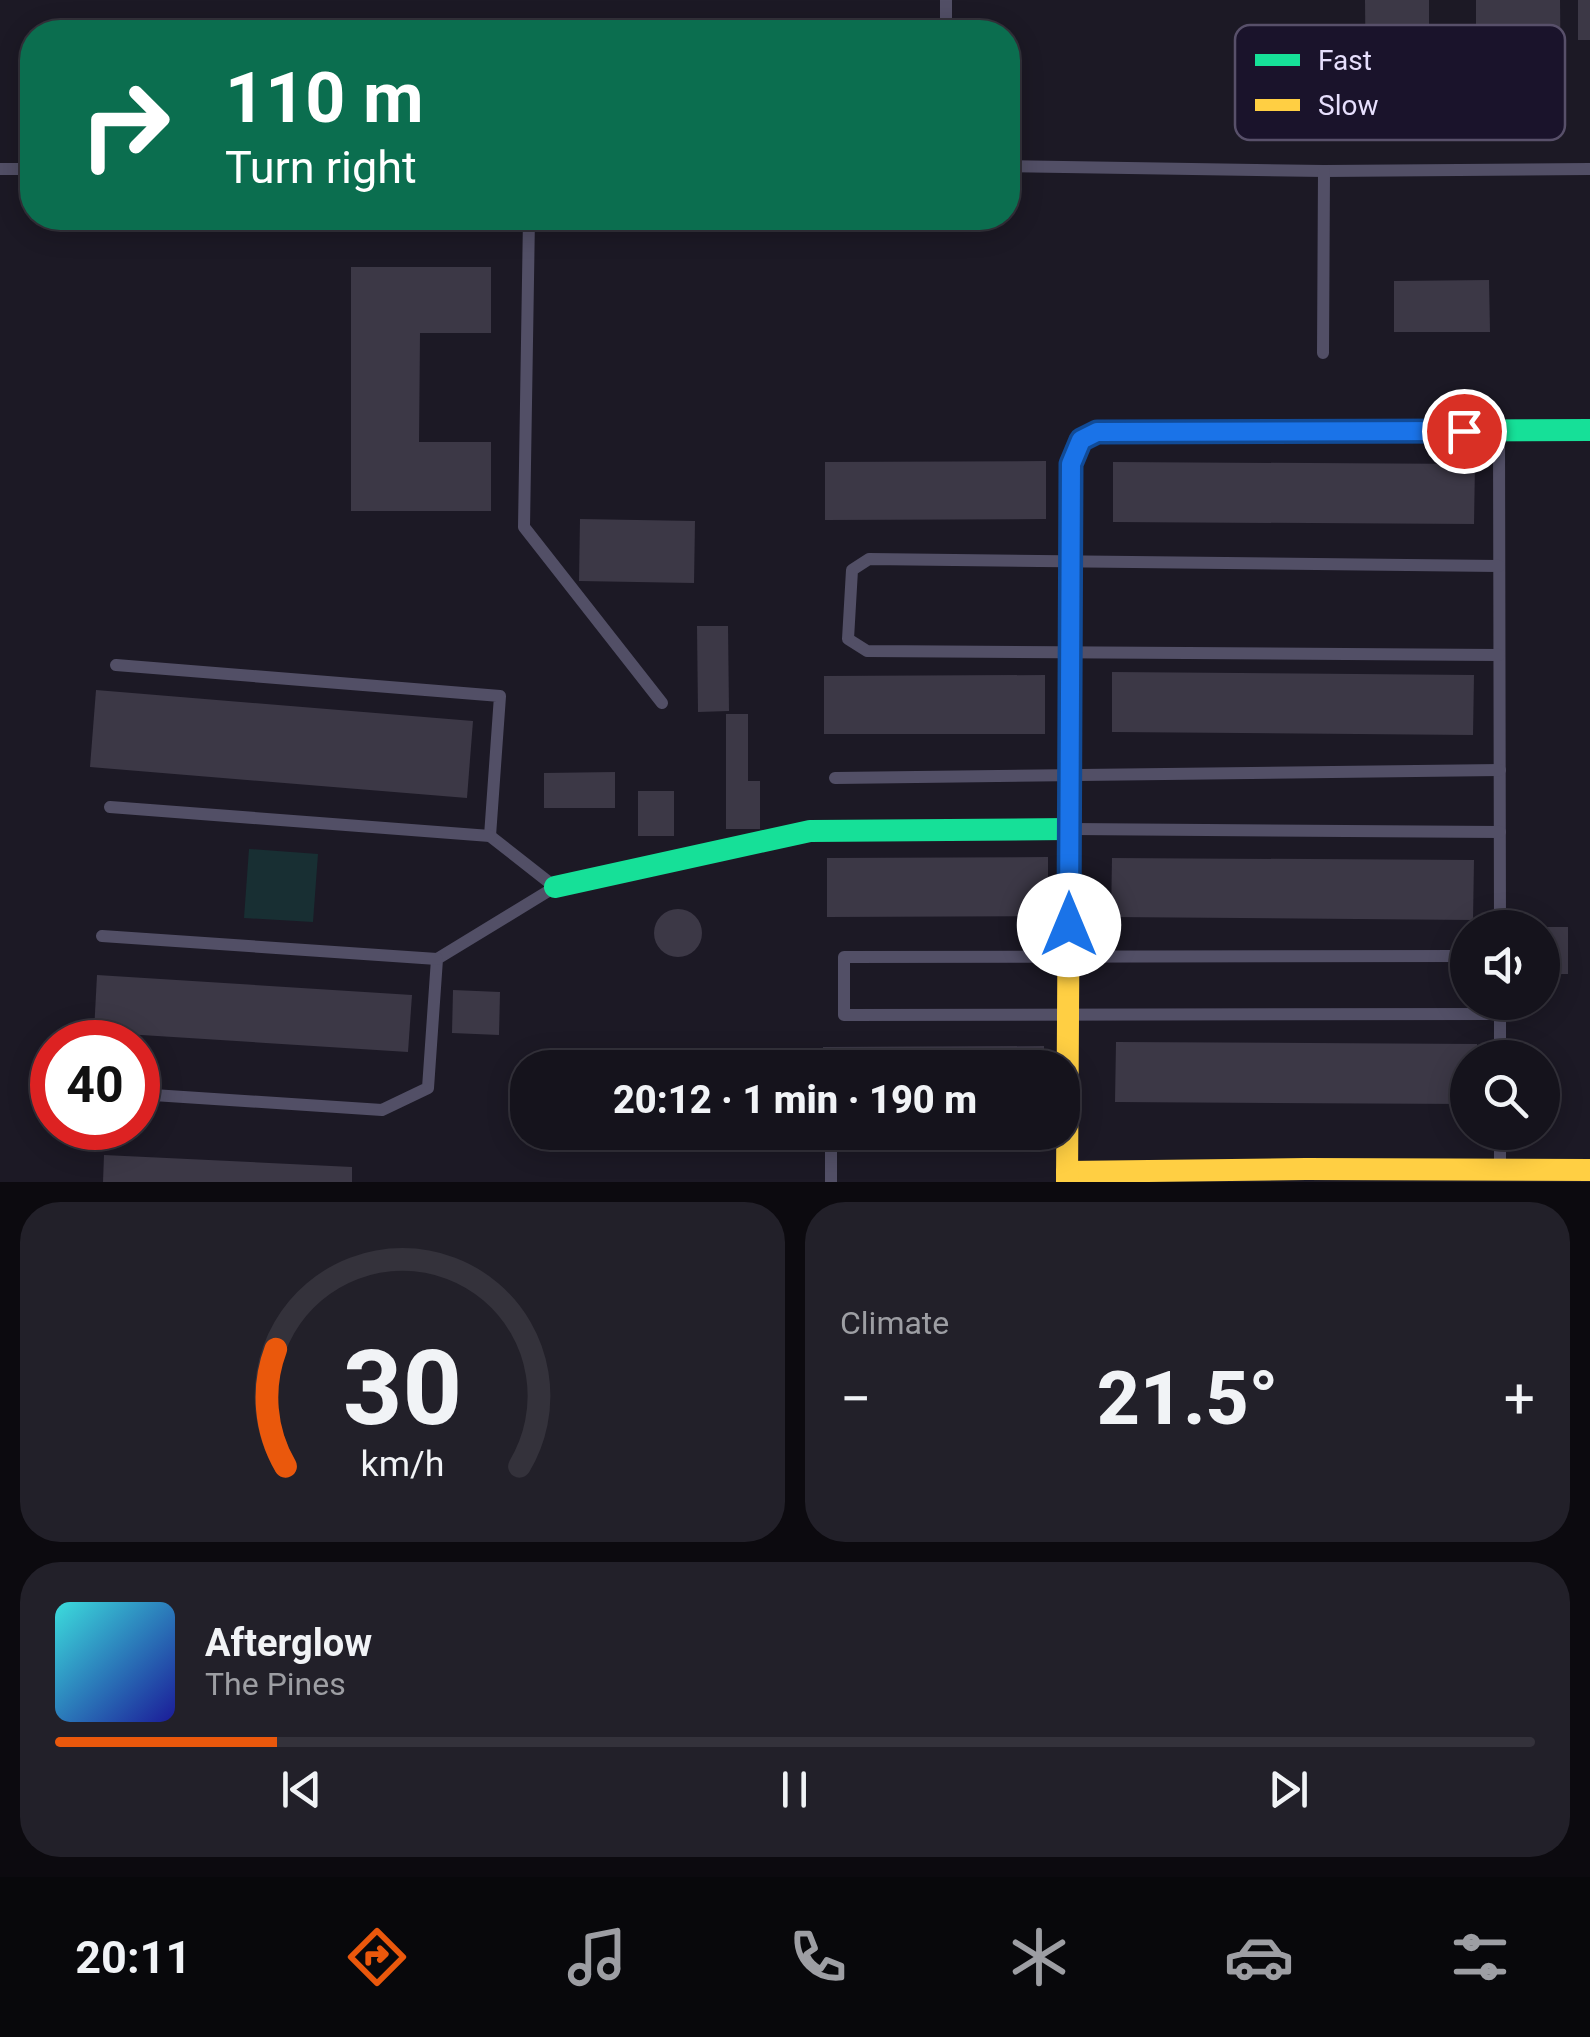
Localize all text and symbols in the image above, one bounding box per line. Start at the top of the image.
legend [1235,25,1565,140]
text: Fast [1318,44,1372,77]
text: 110 m [225,57,424,139]
icon: right [60,60,190,190]
text: Slow [1318,89,1378,122]
text: Turn right [225,141,417,194]
pin [1422,389,1507,474]
icon: arrive [1437,404,1492,459]
position arrow [1017,873,1121,977]
map controls [1450,910,1560,1150]
button: sound [1450,910,1560,1020]
speed limit sign: 40 [30,1020,160,1150]
button: search [1450,1040,1560,1150]
text: 20:12 · 1 min · 190 m [613,1078,977,1122]
text: Climate [840,1304,949,1342]
text: 30 [343,1328,462,1449]
text: 21.5° [1097,1354,1278,1442]
text: − [840,1367,871,1431]
text: + [1504,1367,1535,1431]
text: km/h [361,1443,444,1485]
text: Afterglow [205,1621,372,1665]
text: The Pines [205,1665,346,1703]
icon: previous [274,1762,329,1817]
icon: pause [767,1762,822,1817]
icon: next [1261,1762,1316,1817]
icon: directions [342,1922,412,1992]
icon: music [562,1922,632,1992]
icon: phone [783,1922,853,1992]
icon: climate [1004,1922,1074,1992]
icon: car [1224,1922,1294,1992]
icon: filters [1445,1922,1515,1992]
text: 20:11 [75,1931,191,1984]

